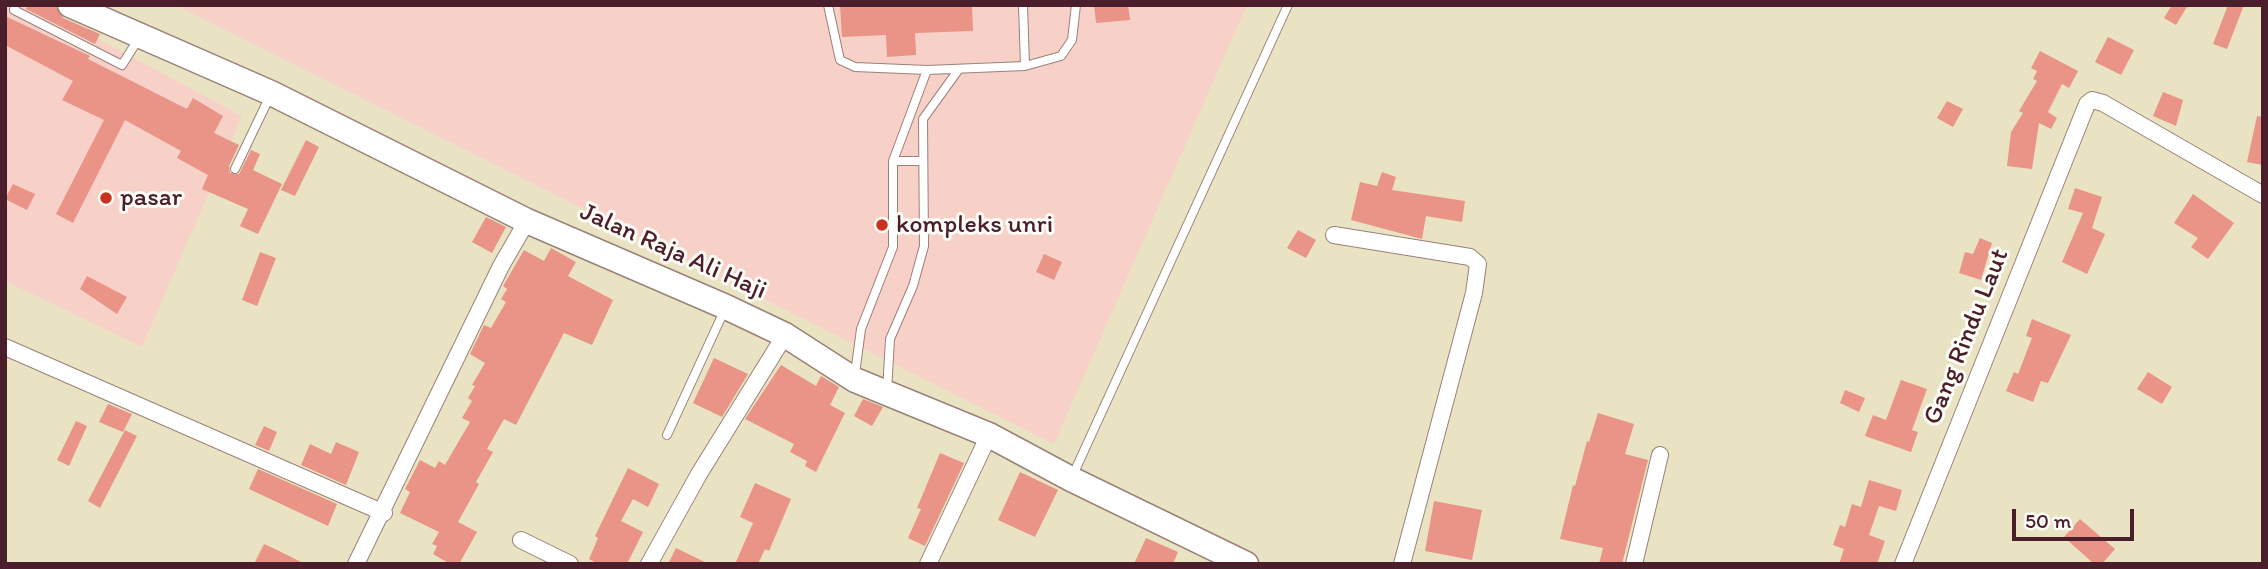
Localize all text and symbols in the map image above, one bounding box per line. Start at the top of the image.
place label: pasar [120,182,182,214]
marker: pasar [98,190,114,206]
street label: Jalan Raja Ali Haji [575,197,771,307]
place label: kompleks unri [896,209,1053,241]
marker: kompleks unri [874,217,890,233]
street label: Gang Rindu Laut [1918,245,2016,429]
scale bar [2016,496,2138,540]
text: 50 m [2025,508,2071,533]

